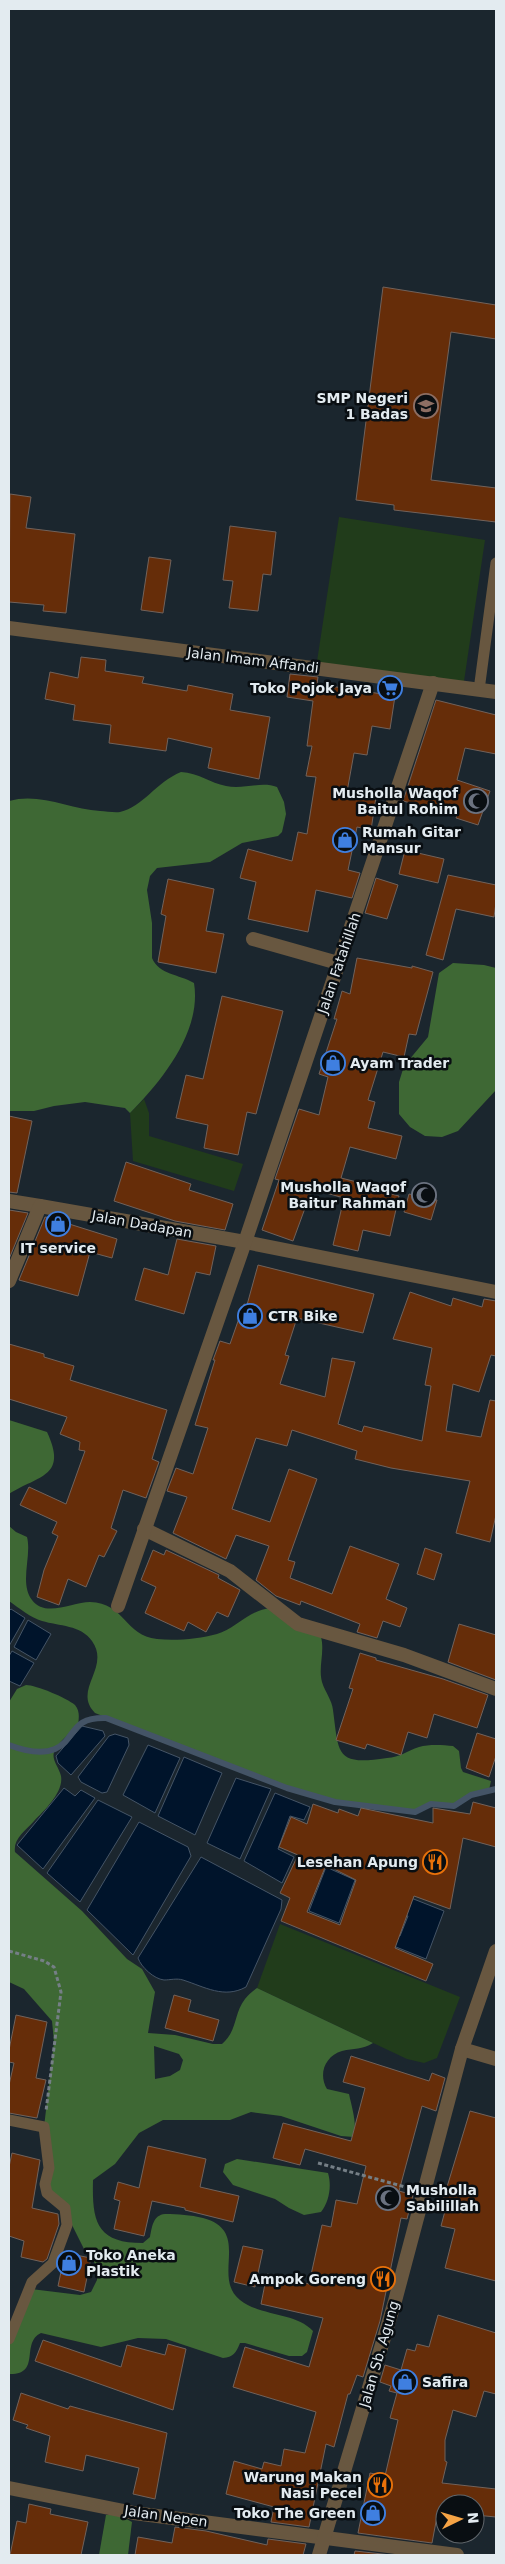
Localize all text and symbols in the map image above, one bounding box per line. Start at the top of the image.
place label: SMP Negeri 1 Badas [316,390,408,422]
school or university icon: SMP Negeri 1 Badas [413,393,439,419]
street label: Jalan Imam Affandi [185,644,320,676]
supermarket icon: Toko Pojok Jaya [377,675,403,701]
place label: Toko Pojok Jaya [250,680,372,696]
place label: Musholla Waqof Baitul Rohim [332,785,459,817]
mosque icon: Musholla Waqof Baitul Rohim [463,788,489,814]
place label: Rumah Gitar Mansur [362,824,461,856]
shop icon: Rumah Gitar Mansur [332,827,358,853]
street label: Jalan Fatahillah [314,910,364,1017]
shop icon: Ayam Trader [320,1050,346,1076]
place label: Ayam Trader [350,1055,449,1071]
place label: Musholla Waqof Baitur Rahman [280,1179,407,1211]
mosque icon: Musholla Waqof Baitur Rahman [411,1182,437,1208]
street label: Jalan Dadapan [90,1207,193,1241]
shop icon: IT service [45,1211,71,1237]
place label: IT service [20,1240,96,1256]
shop icon: CTR Bike [237,1303,263,1329]
place label: CTR Bike [268,1308,337,1324]
restaurant icon: Lesehan Apung [422,1849,448,1875]
place label: Lesehan Apung [297,1854,418,1870]
place label: Musholla Sabilillah [406,2182,479,2214]
mosque icon: Musholla Sabilillah [375,2185,401,2211]
place label: Toko Aneka Plastik [86,2247,176,2279]
shop icon: Toko Aneka Plastik [56,2250,82,2276]
restaurant icon: Ampok Goreng [370,2266,396,2292]
place label: Ampok Goreng [249,2271,366,2287]
street label: Jalan Sb. Agung [356,2299,402,2410]
shop icon: Safira [392,2369,418,2395]
place label: Safira [422,2374,468,2390]
place label: Warung Makan Nasi Pecel [244,2469,362,2501]
restaurant icon: Warung Makan Nasi Pecel [367,2472,393,2498]
north arrow [435,2494,485,2544]
shop icon: Toko The Green [360,2500,386,2526]
street label: Jalan Nepen [122,2502,209,2530]
place label: Toko The Green [234,2505,356,2521]
text: N [464,2511,481,2524]

